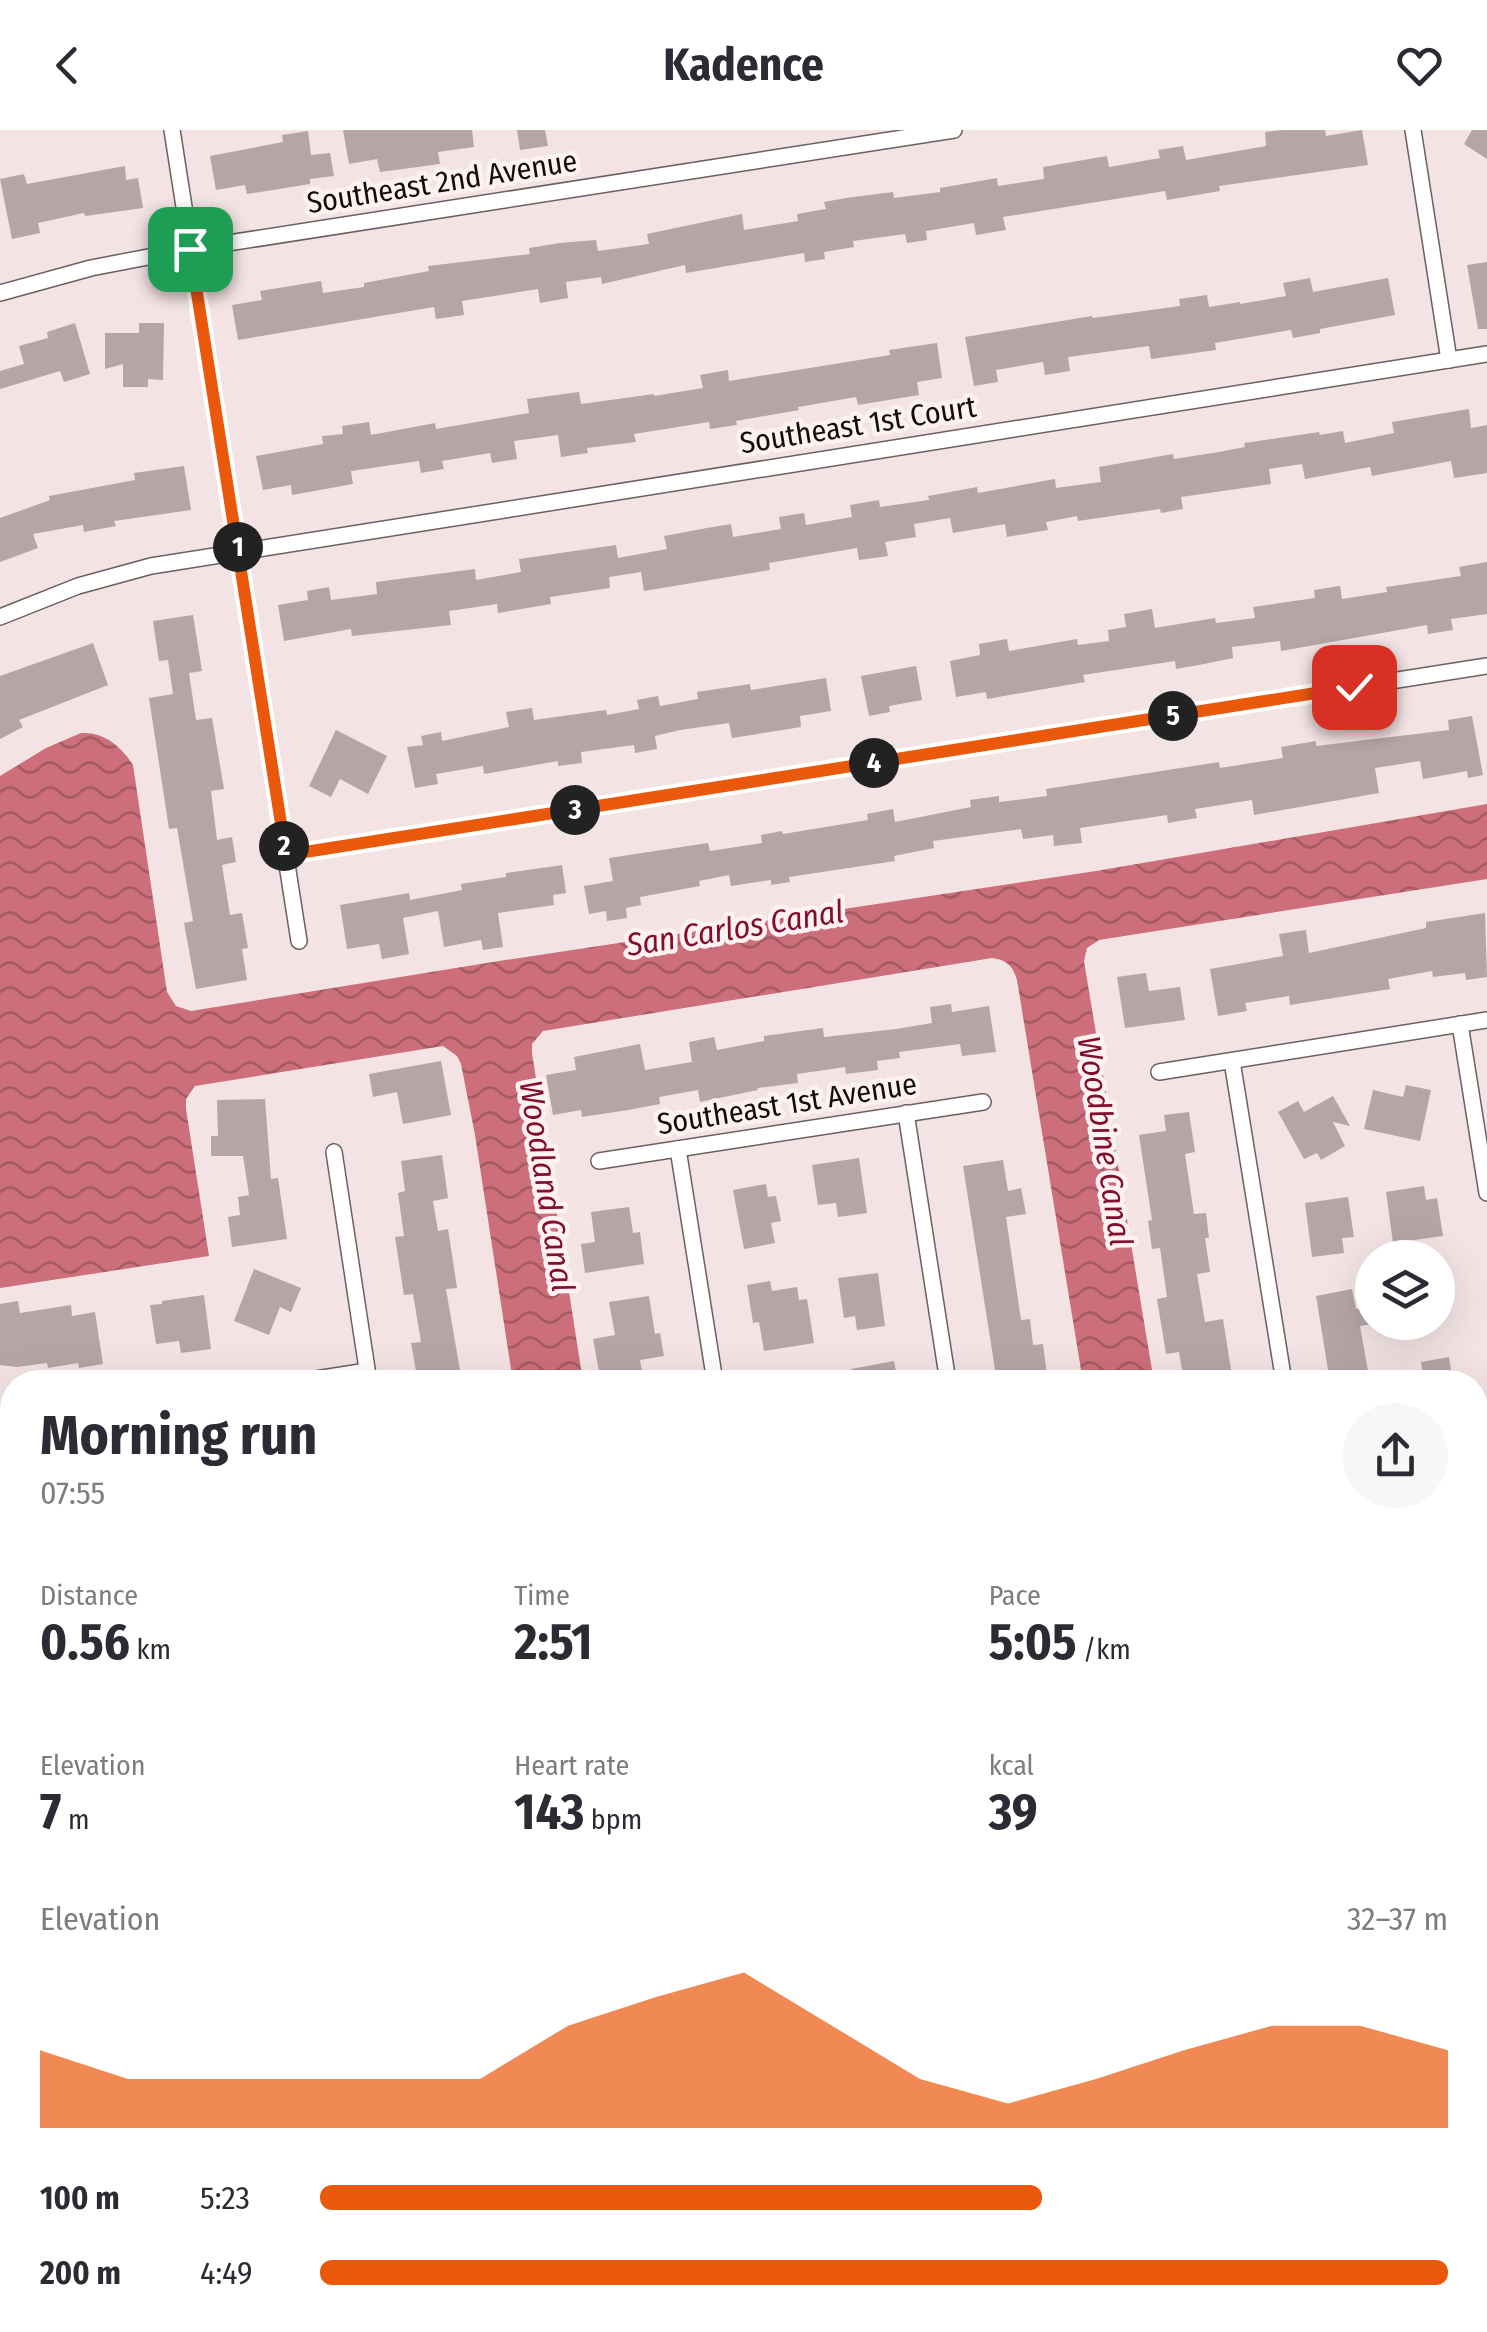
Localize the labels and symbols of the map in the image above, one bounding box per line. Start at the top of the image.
street label: Southeast 2nd Avenue [304,143,580,221]
pin [148,207,233,292]
street label: Southeast 1st Court [737,389,979,461]
pin: 1 [213,522,263,572]
pin [1312,645,1397,730]
pin: 5 [1148,691,1198,741]
pin: 4 [849,738,899,788]
pin: 3 [550,785,600,835]
pin: 2 [259,821,309,871]
water label: San Carlos Canal [623,892,846,964]
water label: Woodbine Canal [1070,1033,1140,1249]
street label: Southeast 1st Avenue [655,1066,919,1142]
water label: Woodland Canal [512,1077,582,1295]

